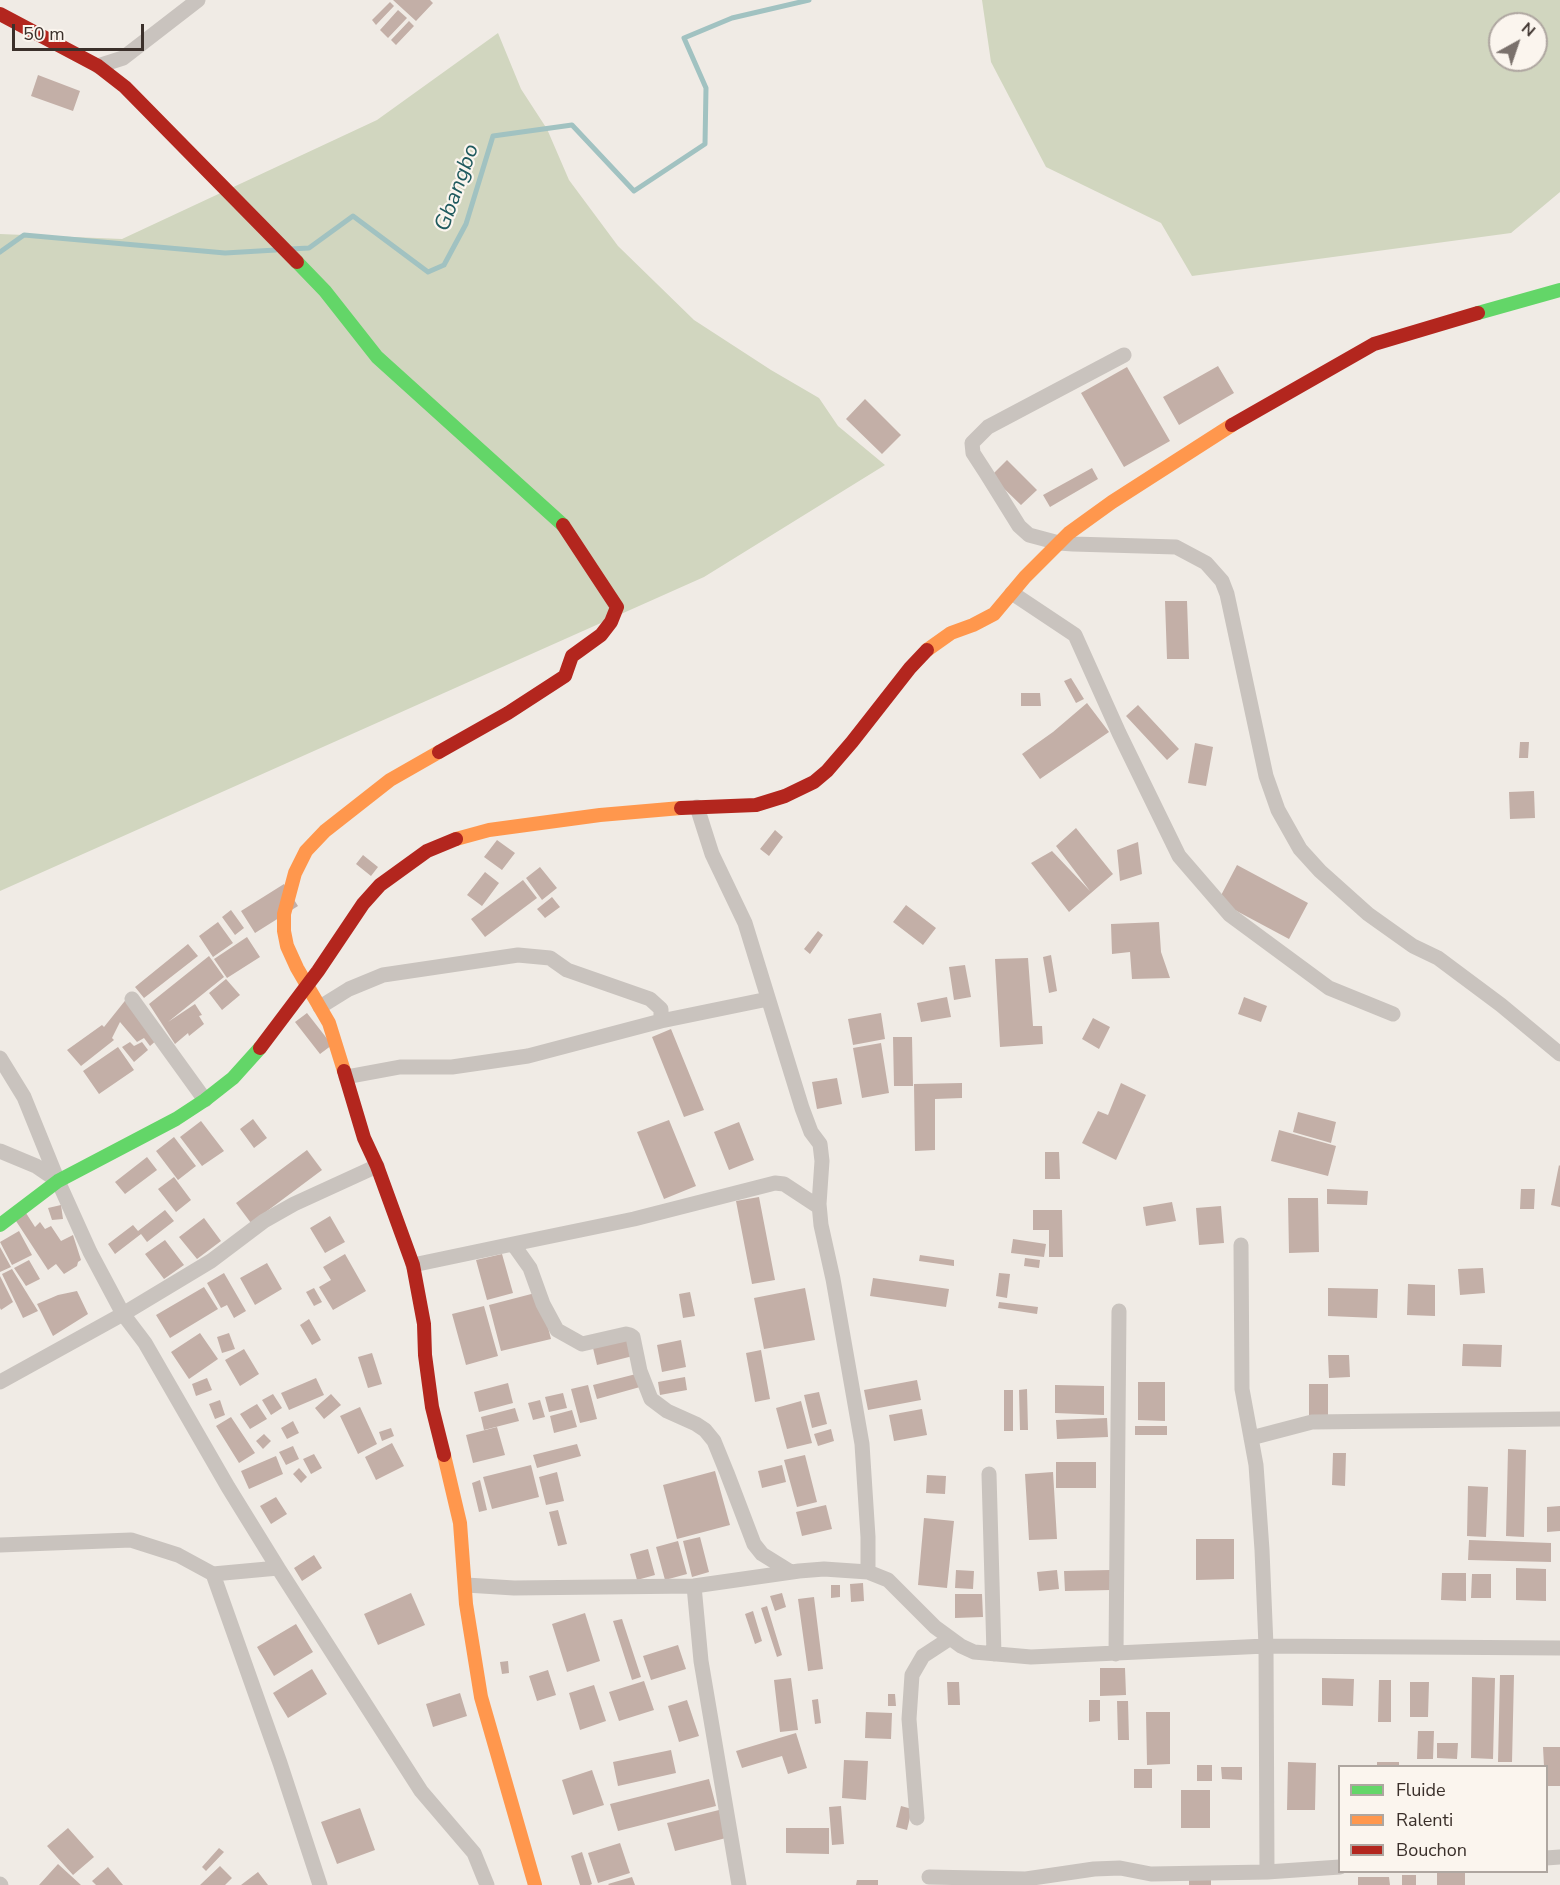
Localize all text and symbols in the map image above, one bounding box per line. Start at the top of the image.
scale bar [15,12,147,50]
north arrow [1488,12,1548,72]
text: N [1517,17,1540,42]
text: 50 m [23,22,65,46]
water label: Gbangbo [430,141,486,235]
legend [1338,1765,1548,1873]
text: Fluide [1396,1778,1446,1802]
text: Ralenti [1396,1808,1453,1832]
text: Bouchon [1396,1838,1467,1862]

